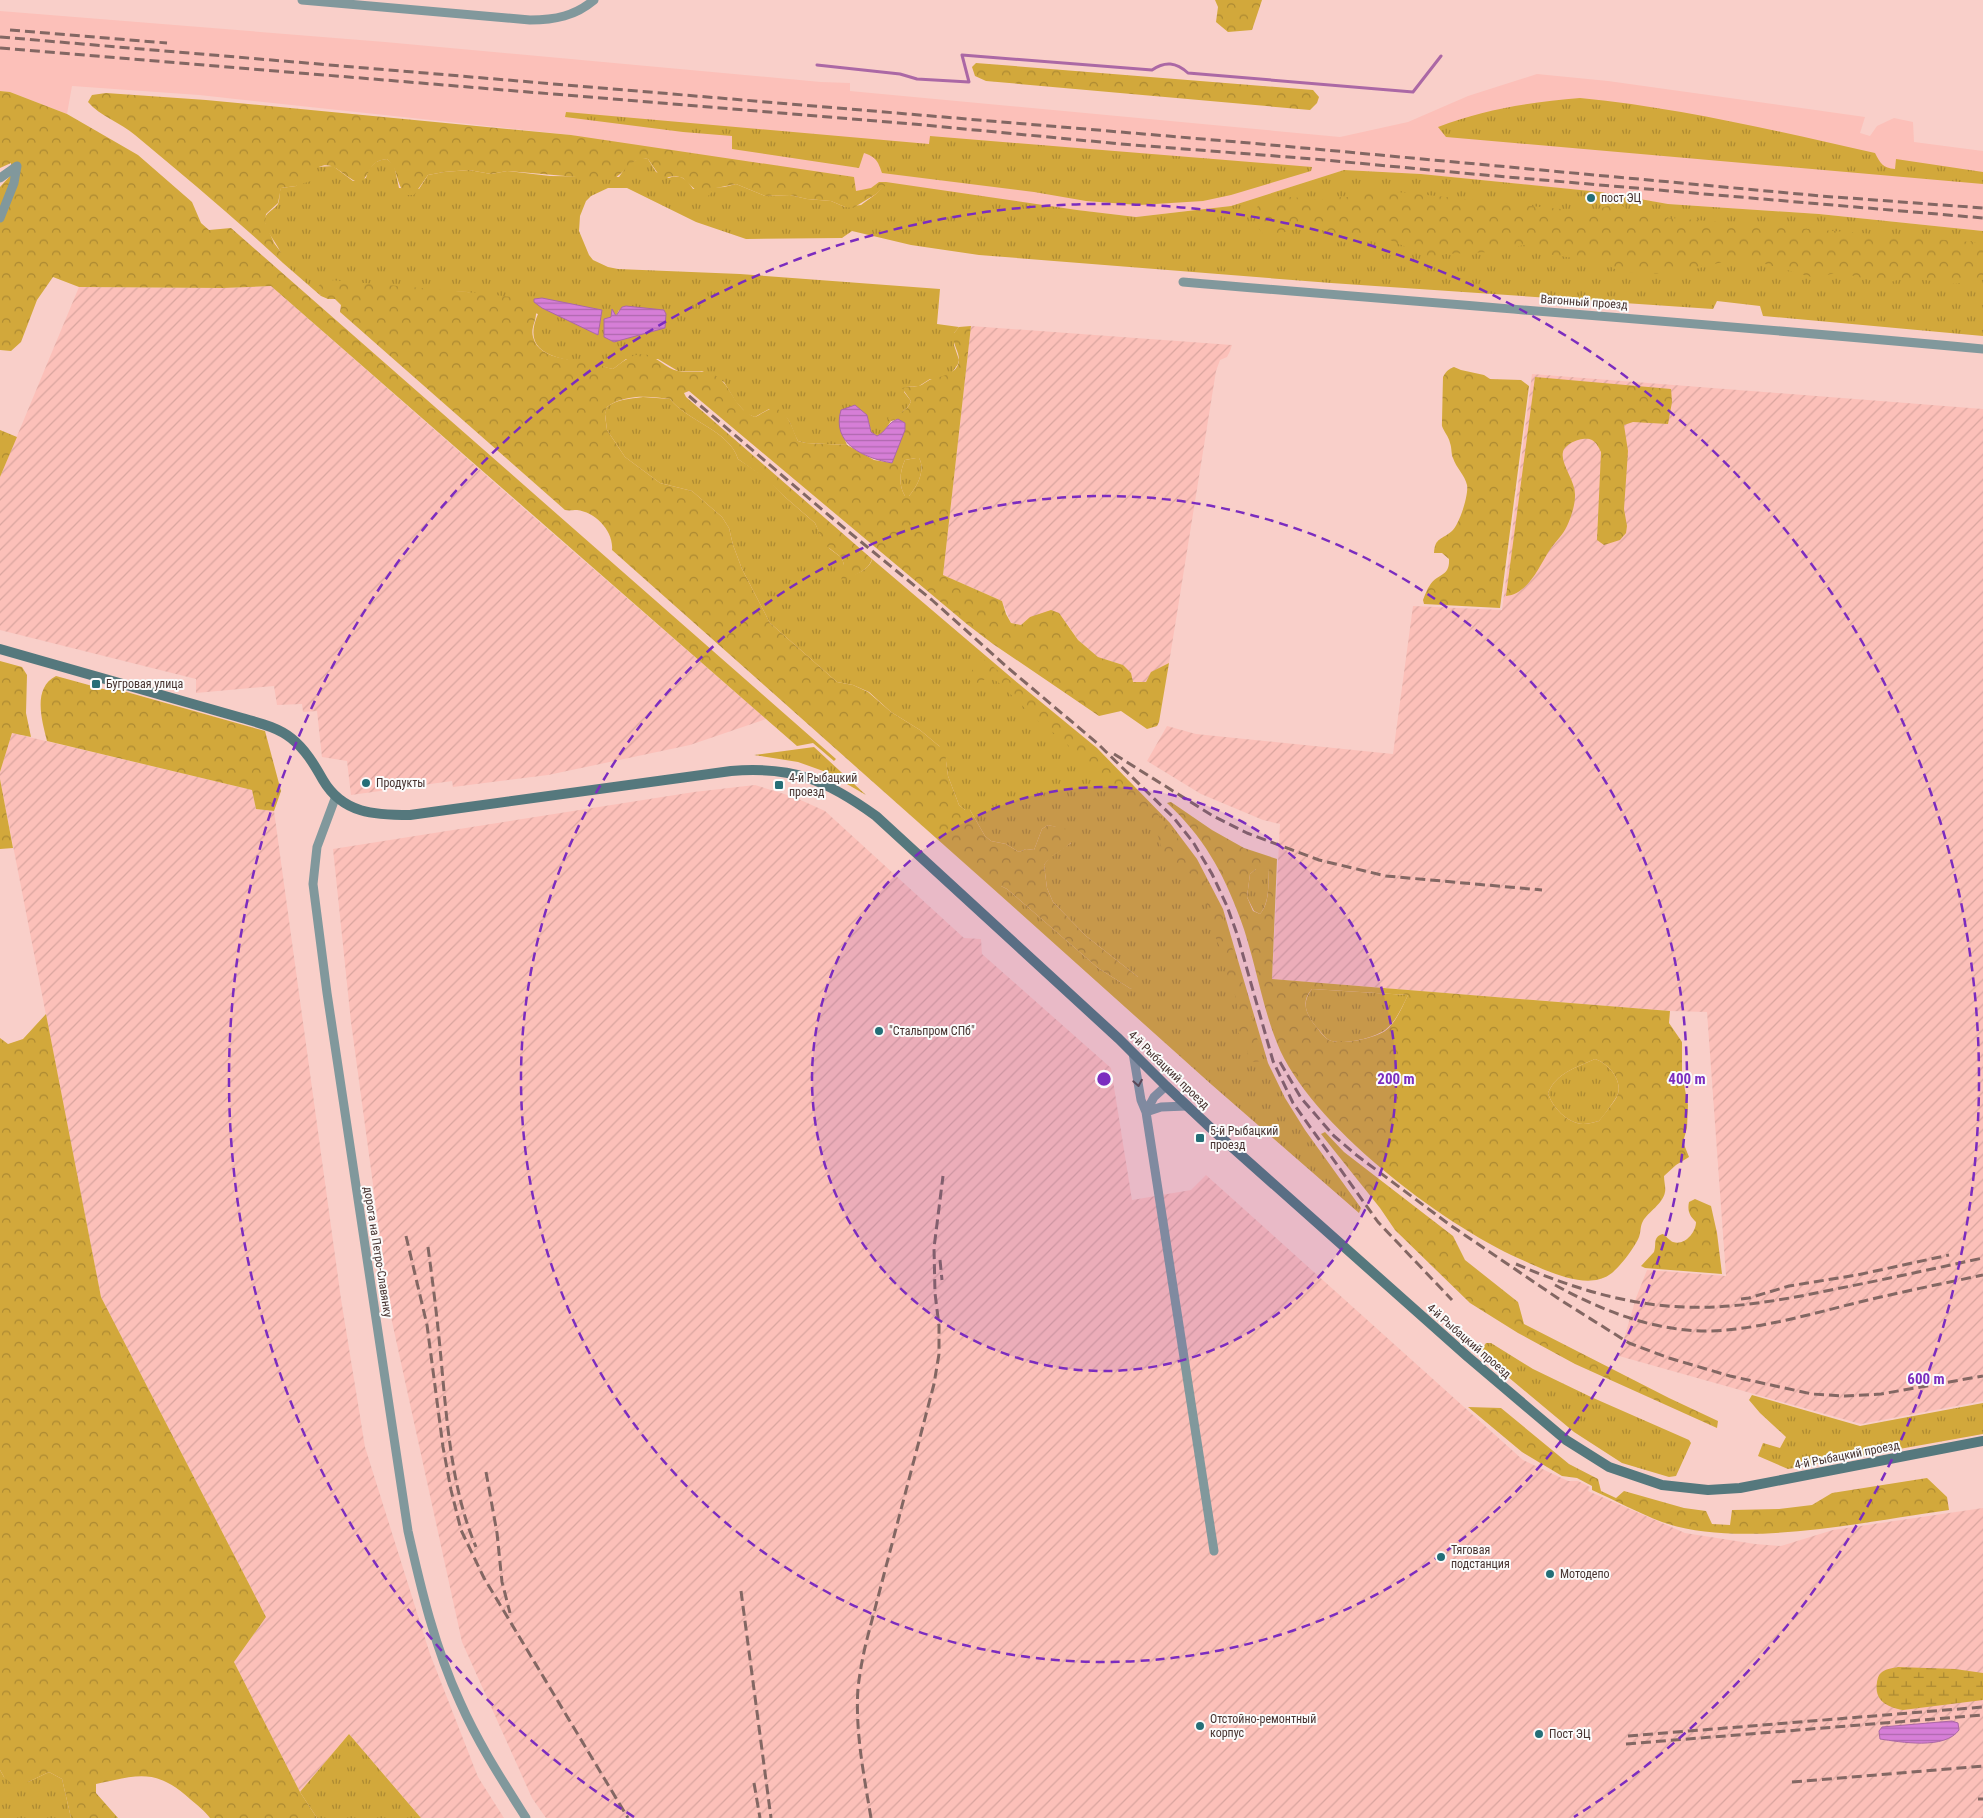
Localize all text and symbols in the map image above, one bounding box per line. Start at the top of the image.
place label: пост ЭЦ [1601,191,1642,205]
marker: пост ЭЦ [1585,192,1597,204]
street label: Вагонный проезд [1540,292,1629,312]
place label: Бугровая улица [106,677,184,691]
marker: Бугровая улица [90,678,102,690]
place label: 4-й Рыбацкий проезд [789,771,857,799]
place label: Продукты [376,776,425,790]
marker: Продукты [360,777,372,789]
marker: 4-й Рыбацкий проезд [773,779,785,791]
place label: "Стальпром СПб" [889,1024,975,1038]
marker: "Стальпром СПб" [873,1025,885,1037]
street label: 4-й Рыбацкий проезд [1126,1028,1213,1112]
centre of rings [1095,1070,1113,1088]
text: 200 m [1377,1070,1415,1088]
text: 400 m [1668,1070,1706,1088]
one-way arrow [1132,1078,1142,1087]
place label: 5-й Рыбацкий проезд [1210,1124,1278,1152]
marker: 5-й Рыбацкий проезд [1194,1132,1206,1144]
street label: дорога на Петро-Славянку [361,1186,395,1318]
street label: 4-й Рыбацкий проезд [1424,1301,1514,1382]
text: 600 m [1907,1370,1945,1388]
street label: 4-й Рыбацкий проезд [1793,1438,1901,1472]
place label: Тяговая подстанция [1451,1543,1510,1571]
marker: Тяговая подстанция [1435,1551,1447,1563]
place label: Мотодепо [1560,1567,1610,1581]
marker: Мотодепо [1544,1568,1556,1580]
place label: Отстойно-ремонтный корпус [1210,1712,1316,1740]
marker: Отстойно-ремонтный корпус [1194,1720,1206,1732]
place label: Пост ЭЦ [1549,1727,1591,1741]
marker: Пост ЭЦ [1533,1728,1545,1740]

